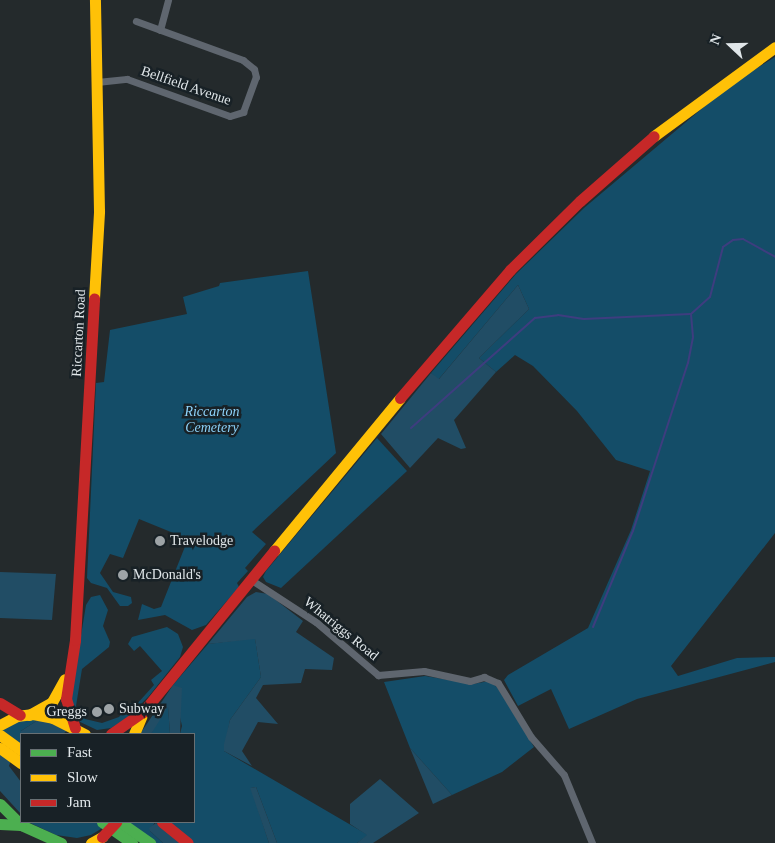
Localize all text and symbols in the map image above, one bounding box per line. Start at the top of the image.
north arrow [705,20,755,70]
text: N [707,32,724,47]
street label: Bellfield Avenue [138,63,234,109]
street label: Riccarton Road [68,289,90,377]
park label: Riccarton Cemetery [184,404,240,437]
place label: Travelodge [170,533,233,549]
marker: Travelodge [154,535,166,547]
place label: McDonald's [133,567,201,583]
marker: McDonald's [117,569,129,581]
street label: Whatriggs Road [300,594,382,664]
place label: Subway [119,701,164,717]
marker: Subway [103,703,115,715]
place label: Greggs [47,704,87,720]
marker: Greggs [91,706,103,718]
legend [20,733,195,823]
text: Fast [67,744,92,760]
text: Slow [67,769,98,785]
text: Jam [67,794,91,810]

